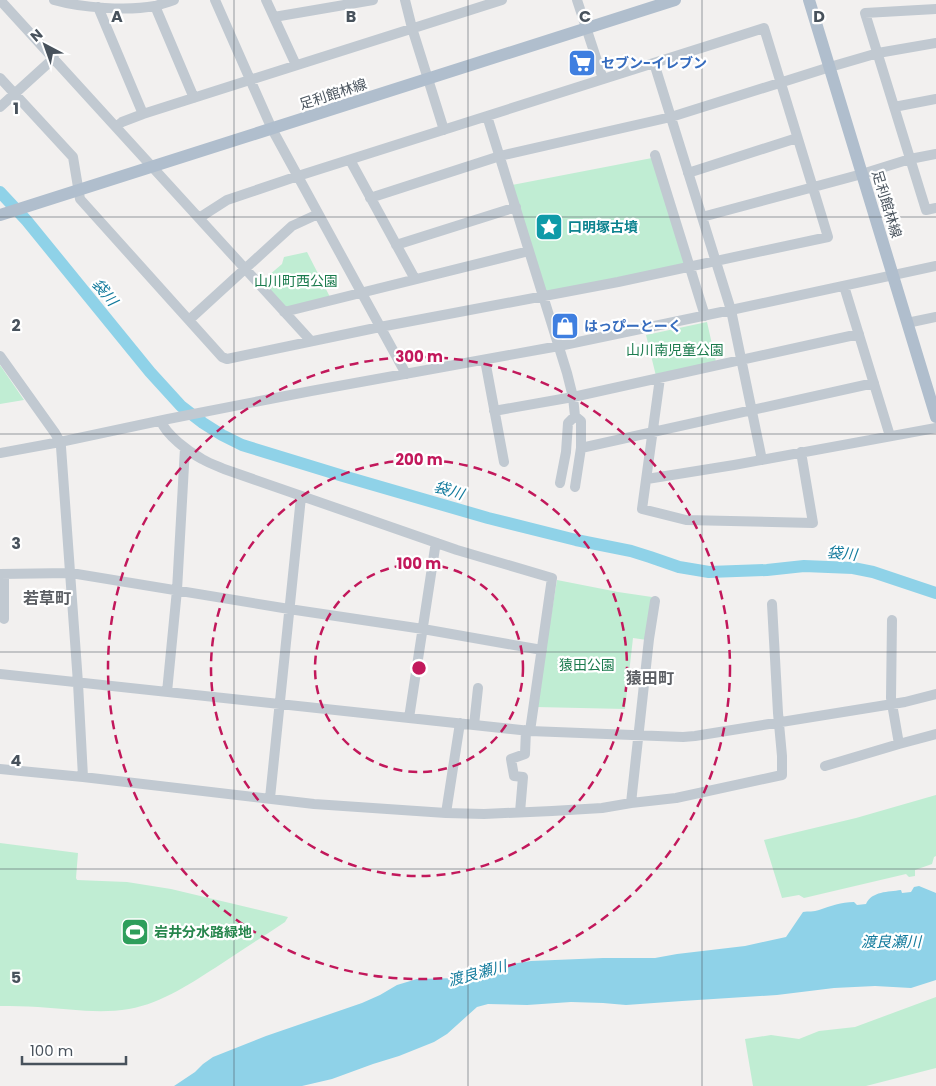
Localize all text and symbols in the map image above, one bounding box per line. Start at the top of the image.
text: A [111,5,123,28]
text: B [346,5,356,28]
text: C [579,5,591,28]
text: D [813,5,825,28]
north arrow [20,20,70,70]
text: N [26,24,47,46]
supermarket icon: セブン-イレブン [567,48,597,78]
place label: セブン-イレブン [601,53,707,73]
street label: 足利館林線 [297,74,369,114]
text: 1 [13,97,19,120]
street label: 足利館林線 [867,168,907,240]
place icon: 口明塚古墳 [534,212,564,242]
place label: 口明塚古墳 [568,217,638,237]
park label: 山川町西公園 [254,271,338,291]
water label: 袋川 [87,274,124,312]
shop icon: はっぴーとーく [550,311,580,341]
text: 2 [11,314,21,337]
place label: はっぴーとーく [584,316,682,336]
park label: 山川南児童公園 [626,340,724,360]
text: 300 m [395,346,443,367]
text: 200 m [395,449,443,470]
water label: 袋川 [432,476,468,505]
text: 3 [11,532,21,555]
water label: 袋川 [826,541,860,565]
text: 100 m [397,553,441,574]
district label: 若草町 [23,587,71,610]
park label: 猿田公園 [559,655,615,675]
centre of rings [410,659,428,677]
district label: 猿田町 [626,667,674,690]
text: 4 [11,749,22,772]
sports icon: 岩井分水路緑地 [120,917,150,947]
place label: 岩井分水路緑地 [154,922,252,942]
water label: 渡良瀬川 [861,931,923,952]
water label: 渡良瀬川 [445,955,511,991]
text: 5 [11,966,21,989]
scale bar [22,1034,126,1066]
text: 100 m [30,1040,73,1061]

